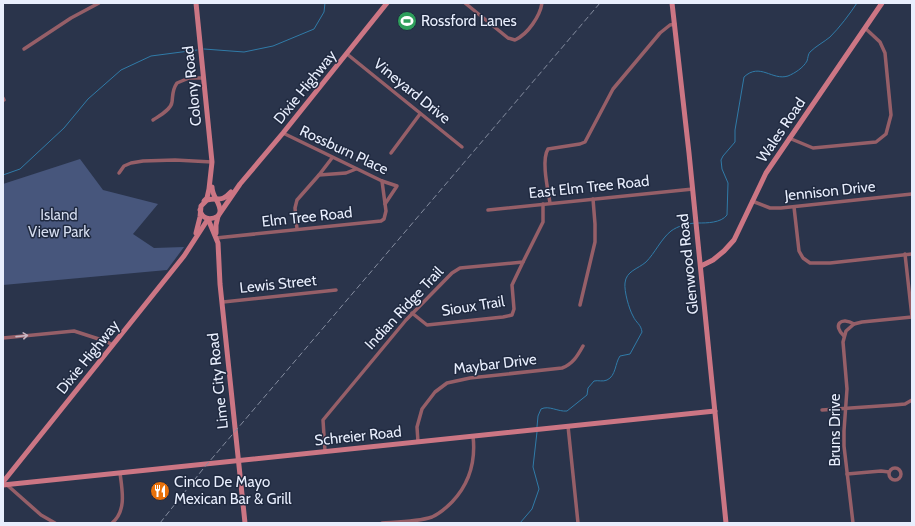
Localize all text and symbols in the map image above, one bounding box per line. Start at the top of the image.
sports icon: Rossford Lanes [396,10,418,32]
place label: Rossford Lanes [421,12,517,30]
street label: Colony Road [179,45,205,127]
street label: Dixie Highway [270,46,340,128]
street label: Vineyard Drive [370,55,454,128]
street label: Wales Road [753,94,809,166]
street label: Rossburn Place [297,122,391,179]
street label: East Elm Tree Road [528,172,650,202]
street label: Jennison Drive [783,177,877,205]
street label: Elm Tree Road [261,203,353,231]
park label: Island View Park [28,206,90,241]
street label: Glenwood Road [674,213,702,315]
street label: Indian Ridge Trail [361,262,447,353]
street label: Lewis Street [239,271,317,297]
street label: Sioux Trail [440,292,506,320]
street label: Dixie Highway [53,316,123,398]
street label: Lime City Road [204,332,232,430]
one-way arrow [15,333,28,340]
street label: Maybar Drive [452,350,538,378]
street label: Bruns Drive [826,393,844,467]
street label: Schreier Road [314,422,402,450]
place label: Cinco De Mayo Mexican Bar & Grill [174,473,292,508]
restaurant icon: Cinco De Mayo Mexican Bar & Grill [149,480,171,502]

